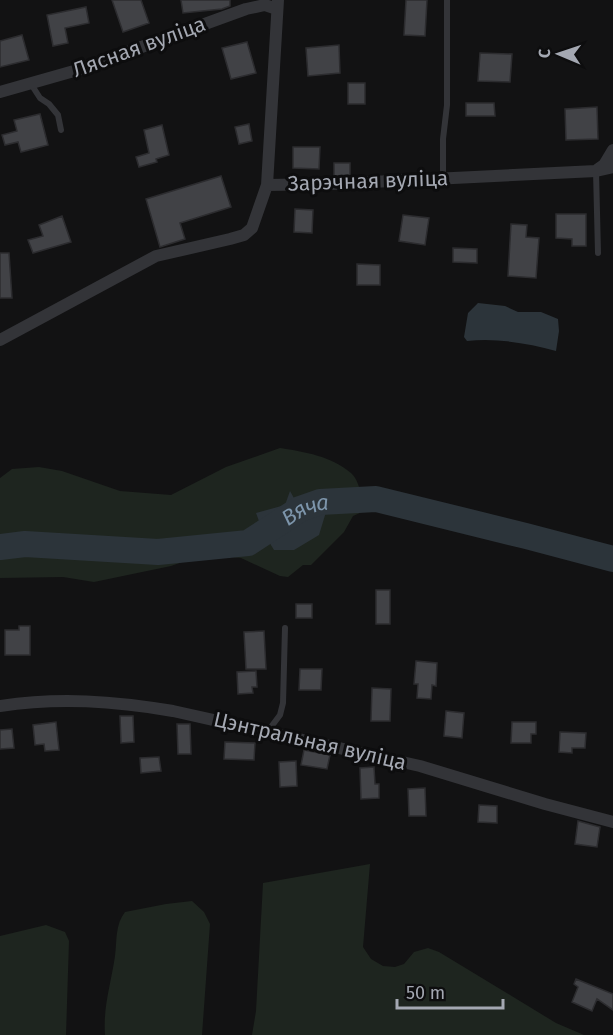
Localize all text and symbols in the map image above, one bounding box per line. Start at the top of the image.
street label: Лясная вуліца [69,11,209,83]
north arrow [529,24,589,84]
text: С [535,48,554,58]
street label: Зарэчная вуліца [287,165,449,197]
water label: Вяча [276,488,329,531]
street label: Цэнтральная вуліца [211,706,409,776]
scale bar [397,972,504,1010]
text: 50 m [406,982,445,1004]

